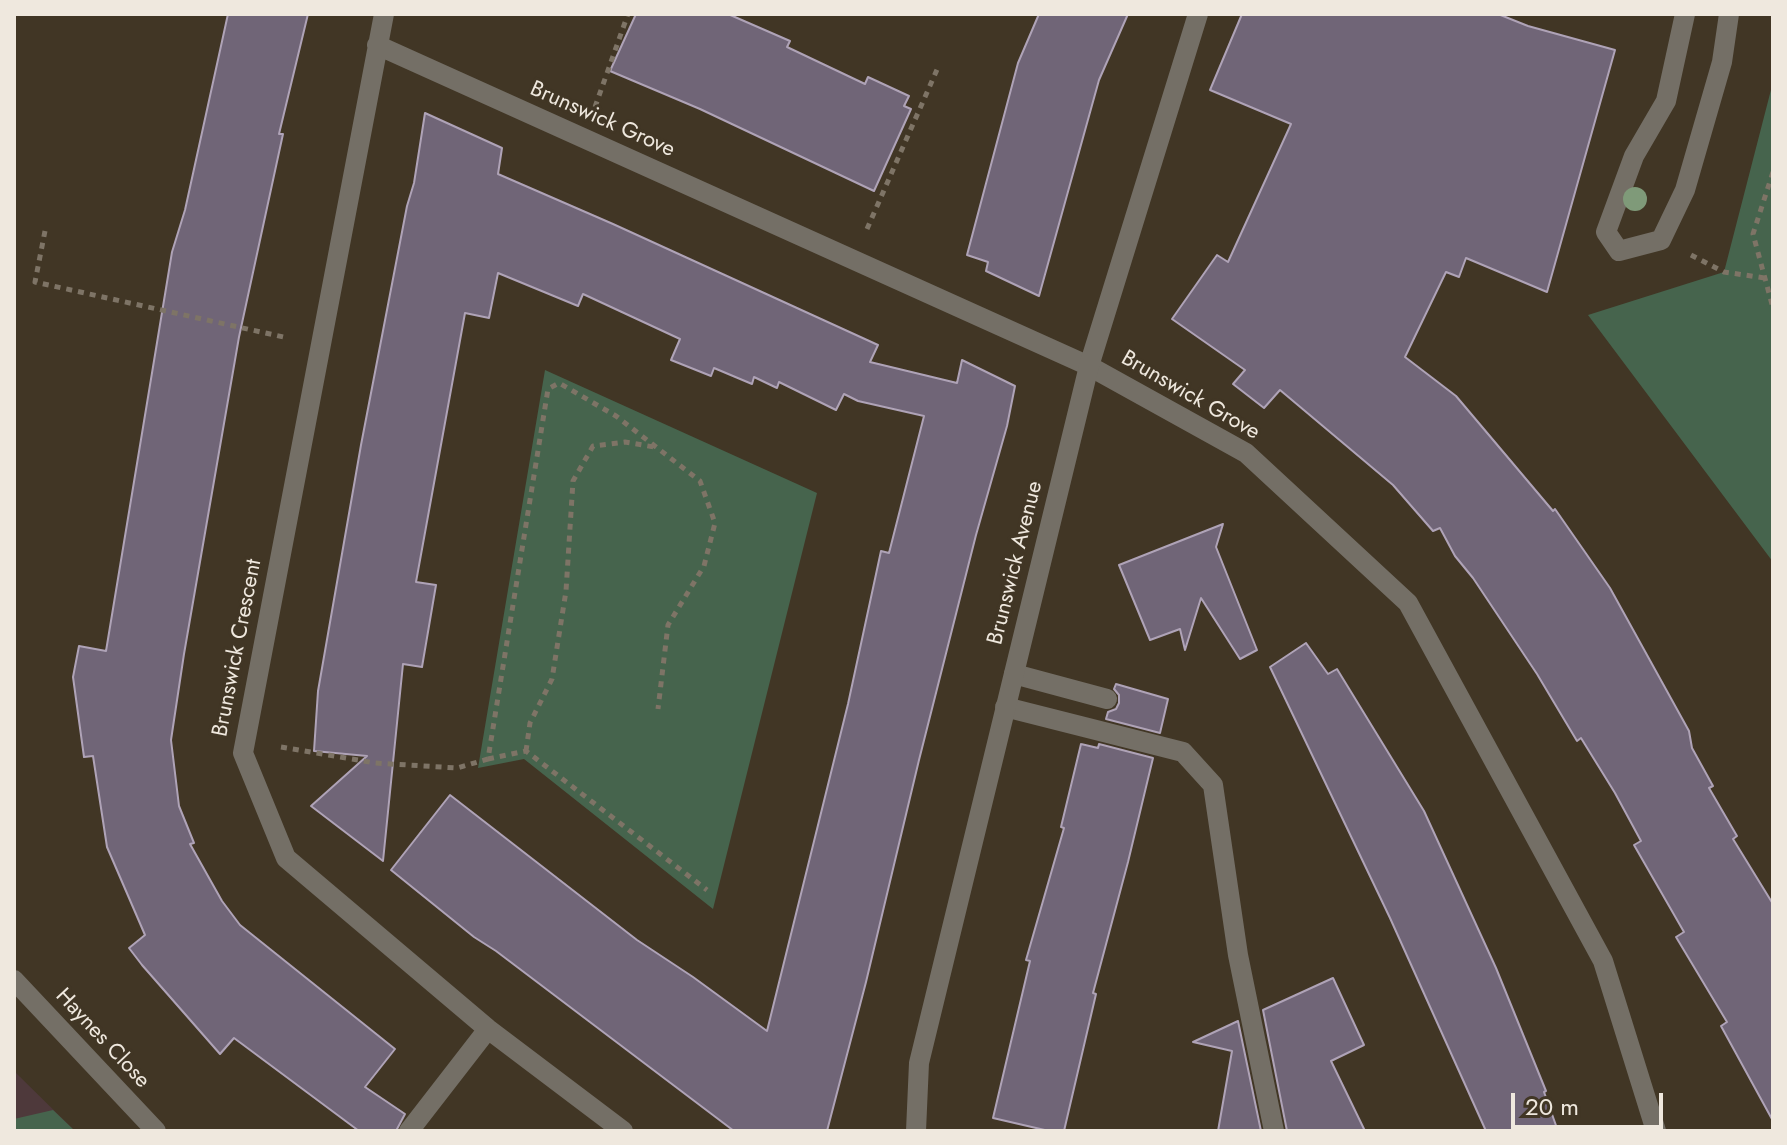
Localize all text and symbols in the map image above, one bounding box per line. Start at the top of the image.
street label: Brunswick Grove [525,76,679,164]
street label: Brunswick Grove [1116,346,1264,446]
street label: Brunswick Avenue [983,478,1049,648]
street label: Brunswick Crescent [208,557,268,739]
street label: Haynes Close [49,984,155,1094]
scale bar [1515,1077,1667,1127]
text: 20 m [1525,1089,1579,1124]

